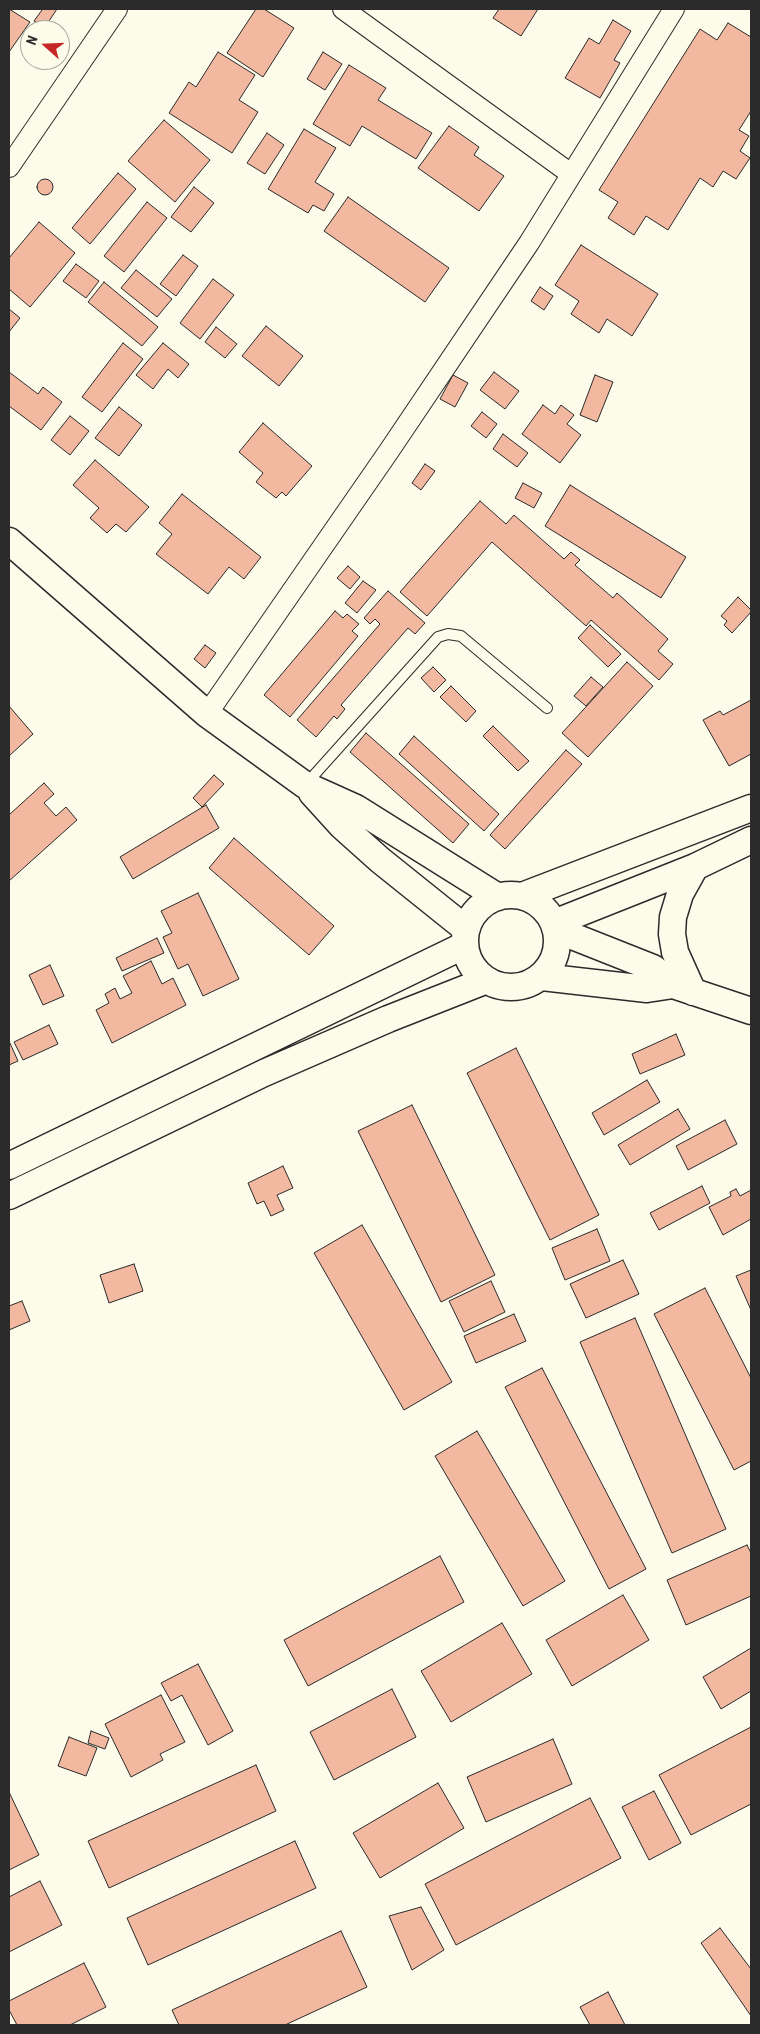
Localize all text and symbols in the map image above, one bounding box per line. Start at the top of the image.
north arrow [20,20,70,70]
text: N [23,33,41,47]

